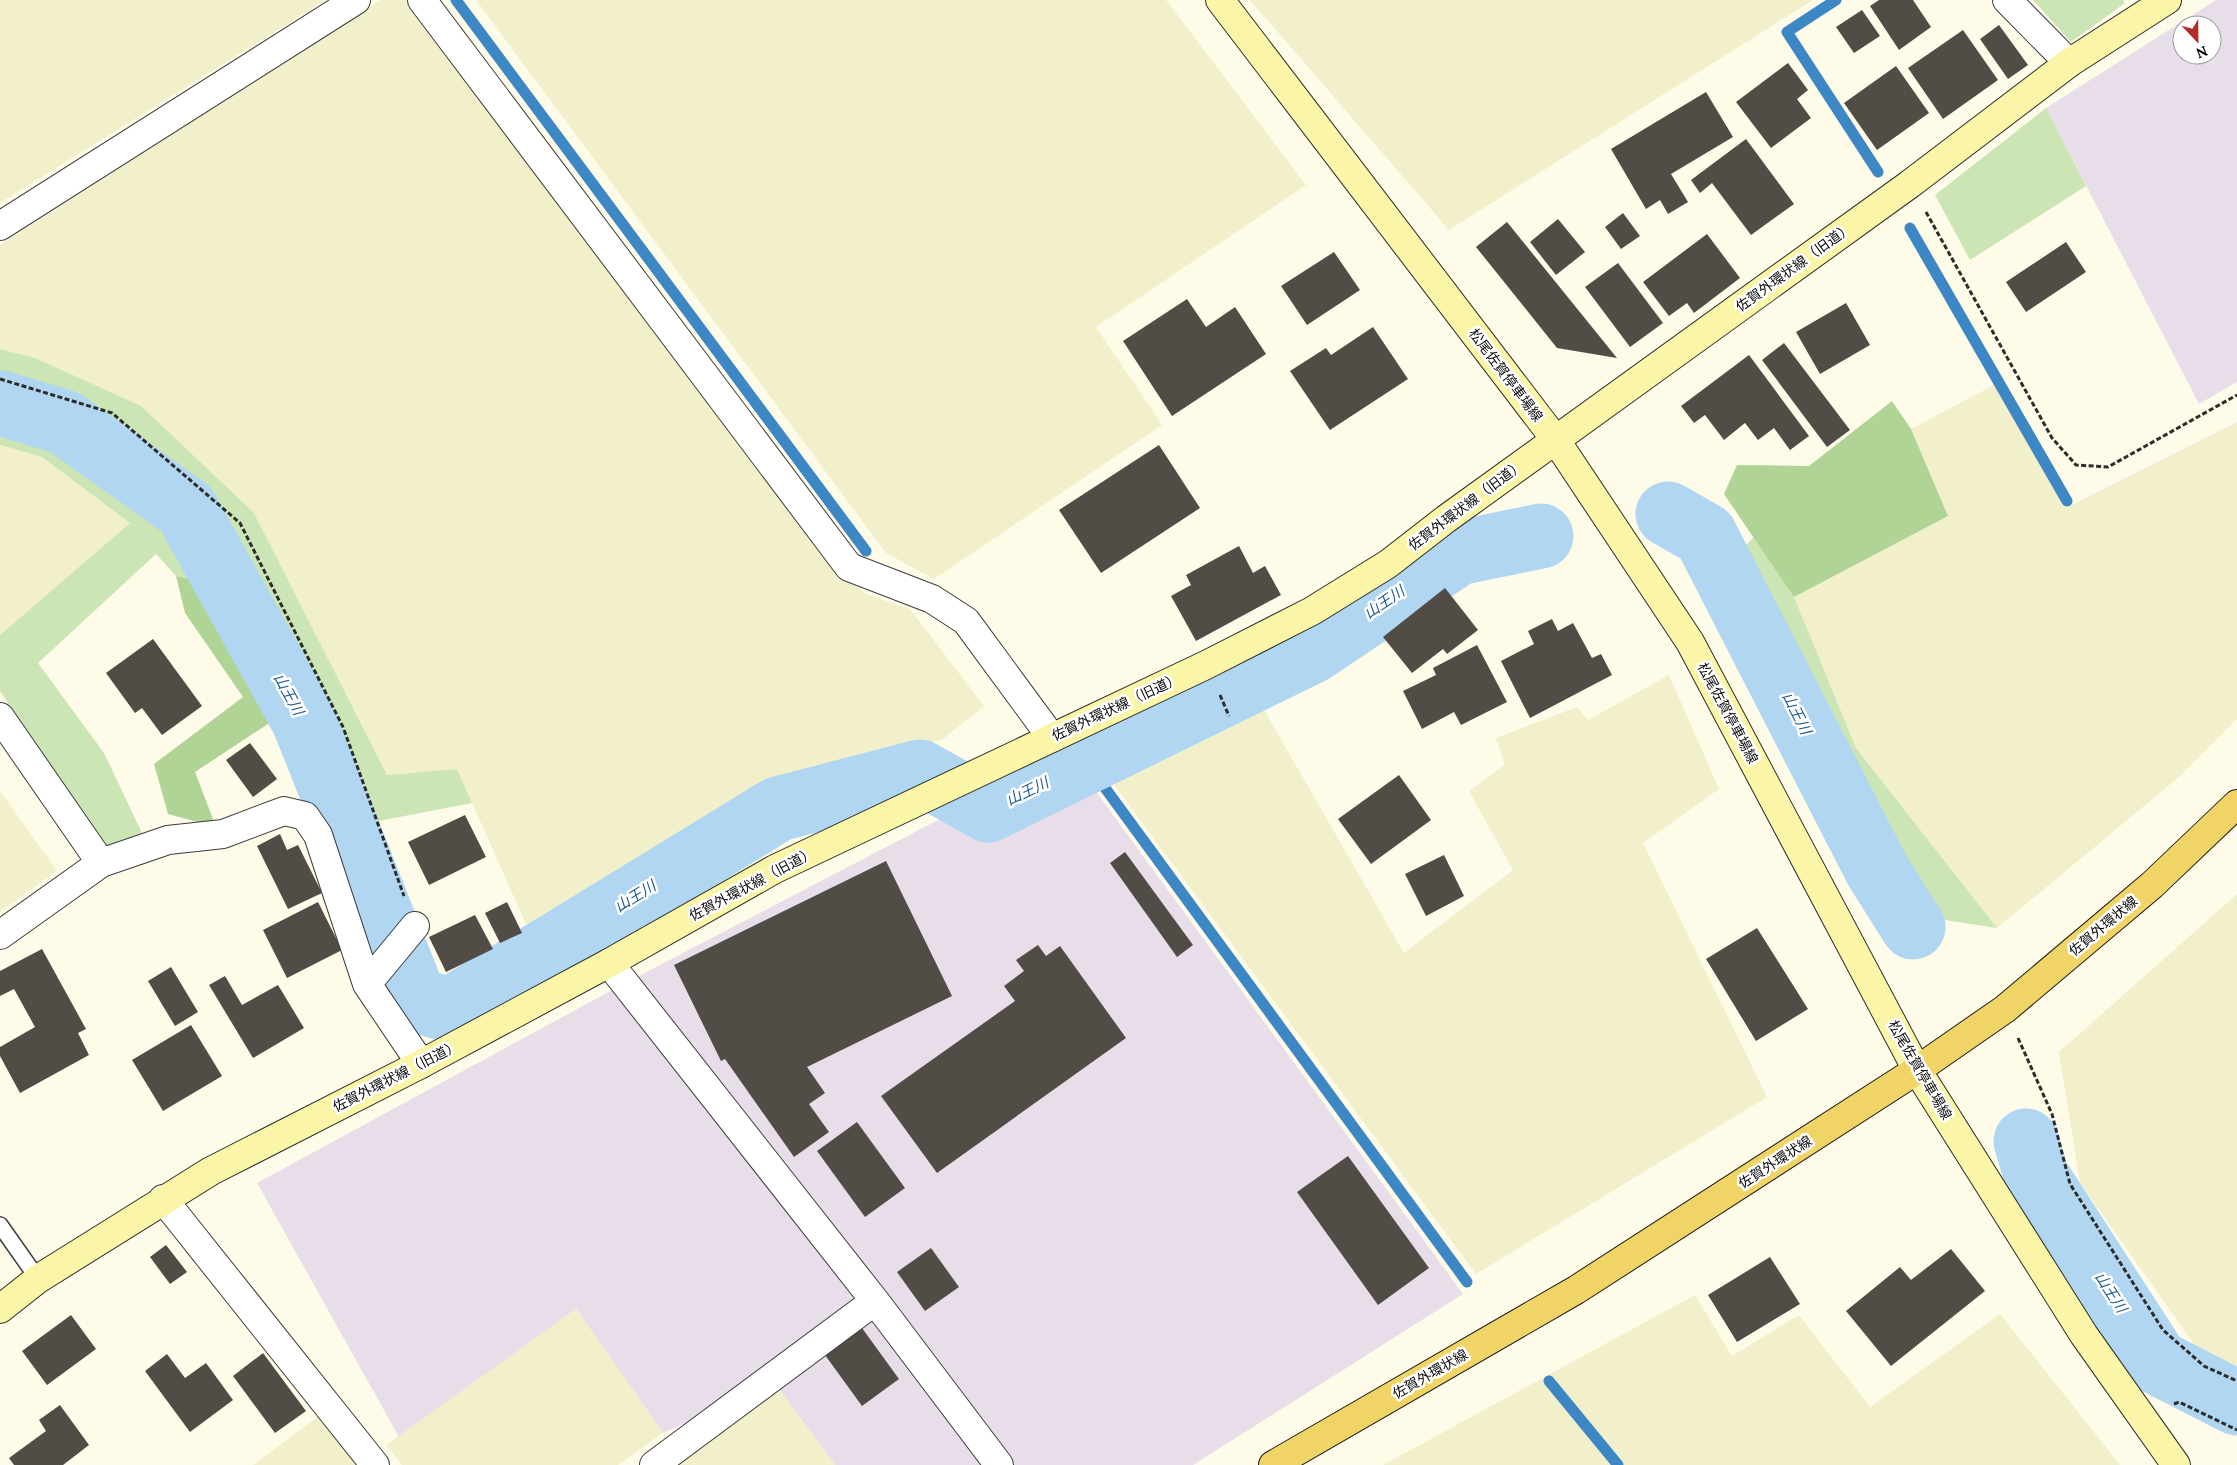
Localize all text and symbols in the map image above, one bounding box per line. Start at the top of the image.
north arrow [2172,15,2222,65]
text: N [2193,42,2210,62]
street label: 佐賀外環状線（旧道） [1732,219,1856,315]
street label: 松尾佐賀停車場線 [1465,325,1547,425]
street label: 佐賀外環状線（旧道） [1405,456,1527,554]
water label: 山王川 [1360,580,1410,622]
street label: 松尾佐賀停車場線 [1694,659,1762,767]
street label: 佐賀外環状線（旧道） [1049,669,1183,745]
water label: 山王川 [270,670,309,720]
water label: 山王川 [1778,689,1817,739]
water label: 山王川 [1003,772,1053,809]
street label: 佐賀外環状線（旧道） [686,843,818,925]
water label: 山王川 [611,875,661,916]
street label: 佐賀外環状線 [2065,892,2141,960]
street label: 松尾佐賀停車場線 [1884,1017,1956,1123]
street label: 佐賀外環状線（旧道） [330,1036,462,1116]
street label: 佐賀外環状線 [1735,1132,1815,1192]
water label: 山王川 [2091,1268,2132,1318]
street label: 佐賀外環状線 [1389,1345,1471,1403]

